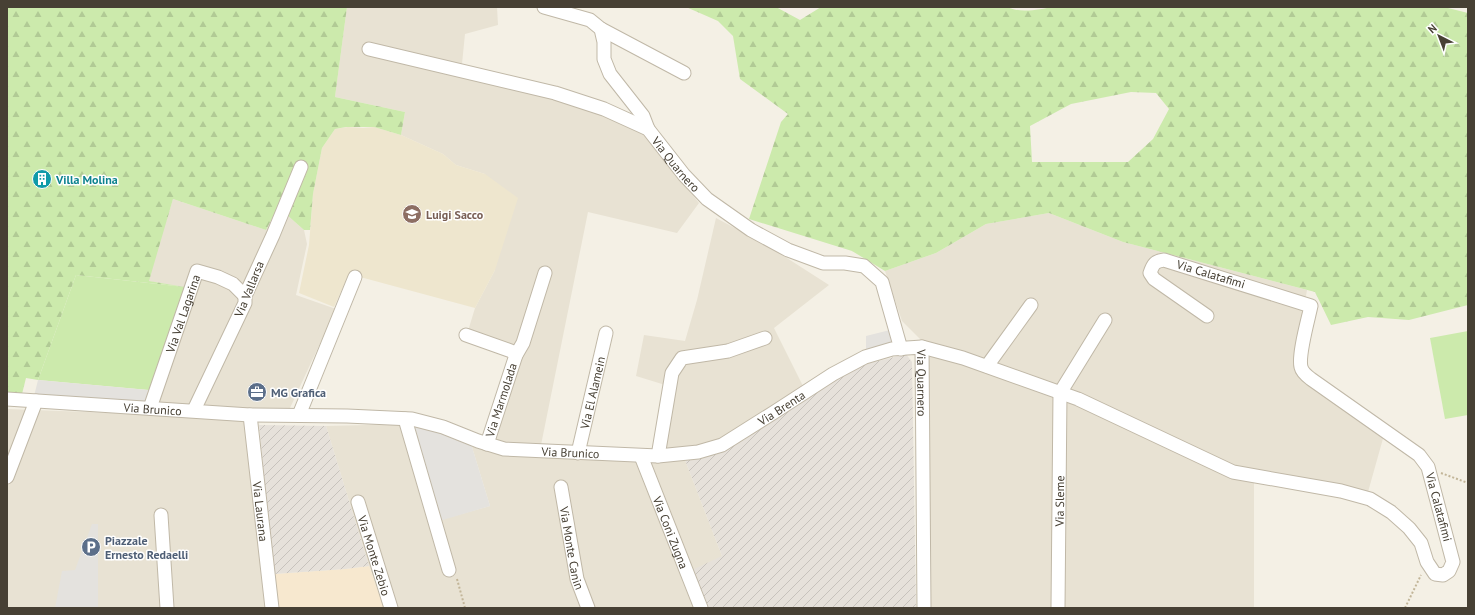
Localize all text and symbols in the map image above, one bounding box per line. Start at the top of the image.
north arrow [1419,16,1459,56]
text: N [1425,21,1440,36]
street label: Via Quarnero [649,133,703,195]
building icon: Villa Molina [31,168,53,190]
place label: Villa Molina [55,172,118,187]
school or university icon: Luigi Sacco [401,203,423,225]
place label: Luigi Sacco [426,207,484,222]
street label: Via Calatafimi [1174,256,1247,292]
street label: Via Vallarsa [231,259,267,320]
street label: Via Val Lagarina [162,272,203,356]
street label: Via Quarnero [915,348,930,417]
street label: Via El Alamein [576,355,608,431]
street label: Via Marmolada [482,361,520,440]
office icon: MG Grafica [246,381,268,403]
place label: MG Grafica [271,385,326,400]
street label: Via Brenta [754,387,808,429]
street label: Via Brunico [122,399,182,418]
street label: Via Brunico [540,443,600,461]
street label: Via Calatafimi [1422,470,1455,543]
street label: Via Sleme [1051,475,1067,528]
street label: Via Laurana [250,480,272,542]
street label: Via Coni Zugna [650,493,692,571]
street label: Via Monte Canin [557,504,588,592]
street label: Via Monte Zebio [355,513,394,597]
place label: Piazzale Ernesto Redaelli [105,533,188,562]
parking icon: Piazzale Ernesto Redaelli [80,536,102,558]

